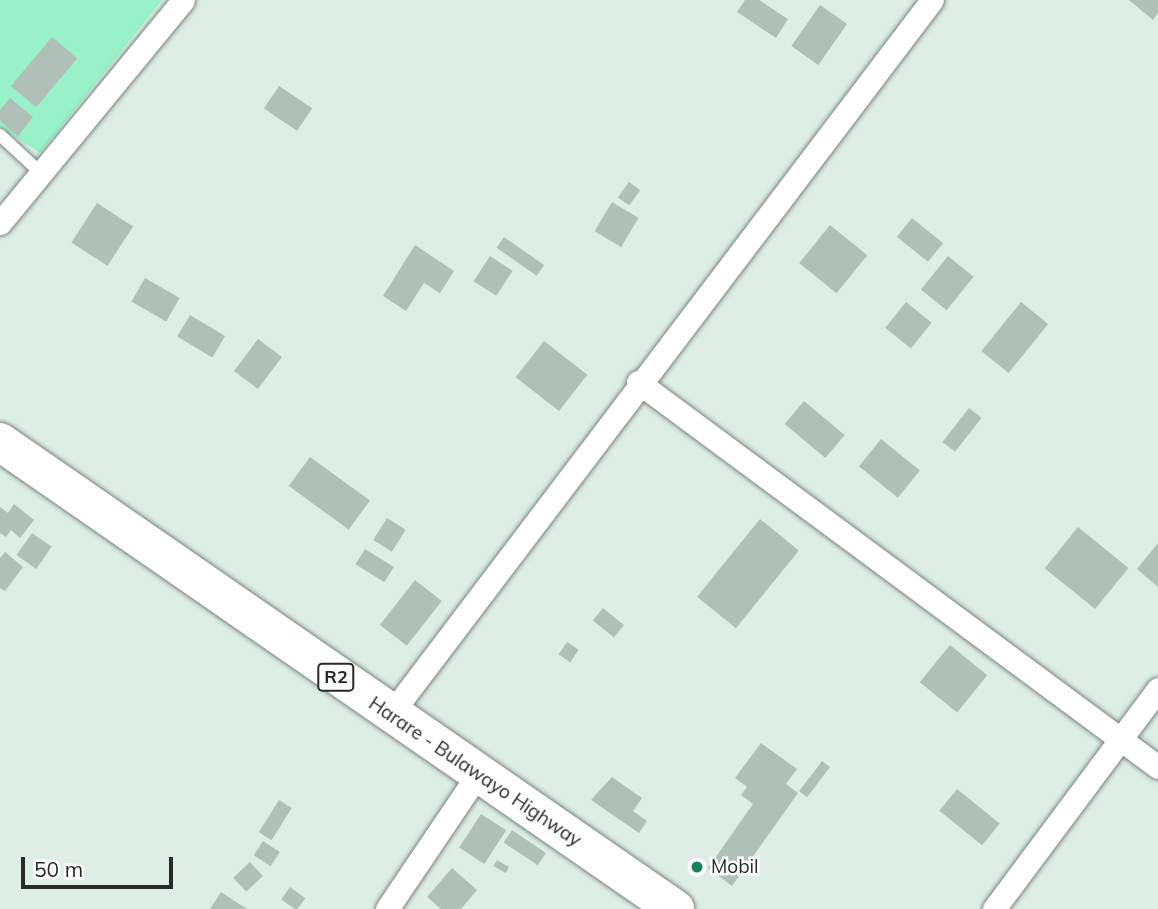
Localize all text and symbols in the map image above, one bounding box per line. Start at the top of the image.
road number: R2 [317,662,355,692]
street label: Harare - Bulawayo Highway [364,692,586,852]
scale bar [24,842,177,886]
text: 50 m [34,856,83,882]
place label: Mobil [711,856,759,878]
marker: Mobil [689,859,705,875]

